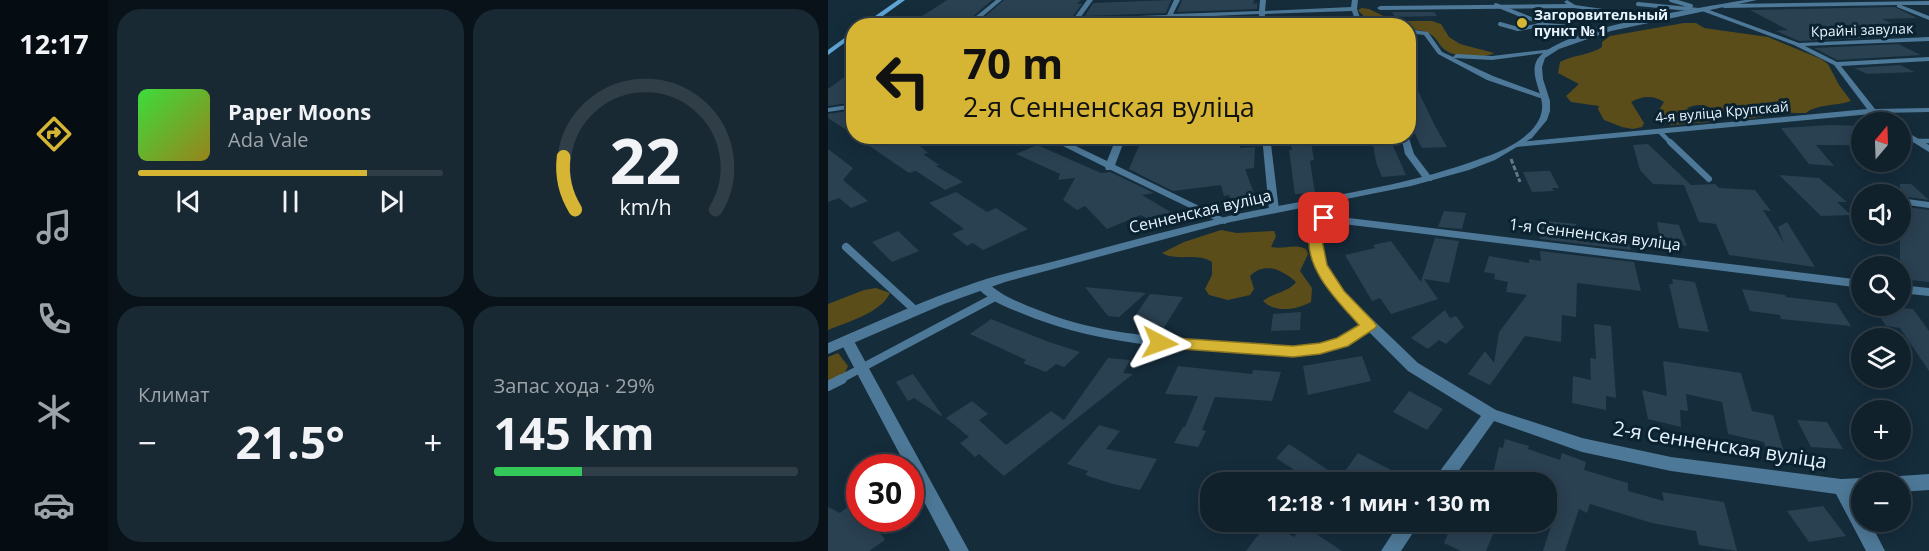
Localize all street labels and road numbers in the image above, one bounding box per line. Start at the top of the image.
street label: Крайні завулак [1810,18,1914,41]
street label: 4-я вуліца Крупскай [1654,96,1790,127]
street label: Сенненская вуліца [1127,184,1273,238]
street label: 1-я Сенненская вуліца [1508,213,1682,255]
street label: 2-я Сенненская вуліца [1611,414,1829,475]

